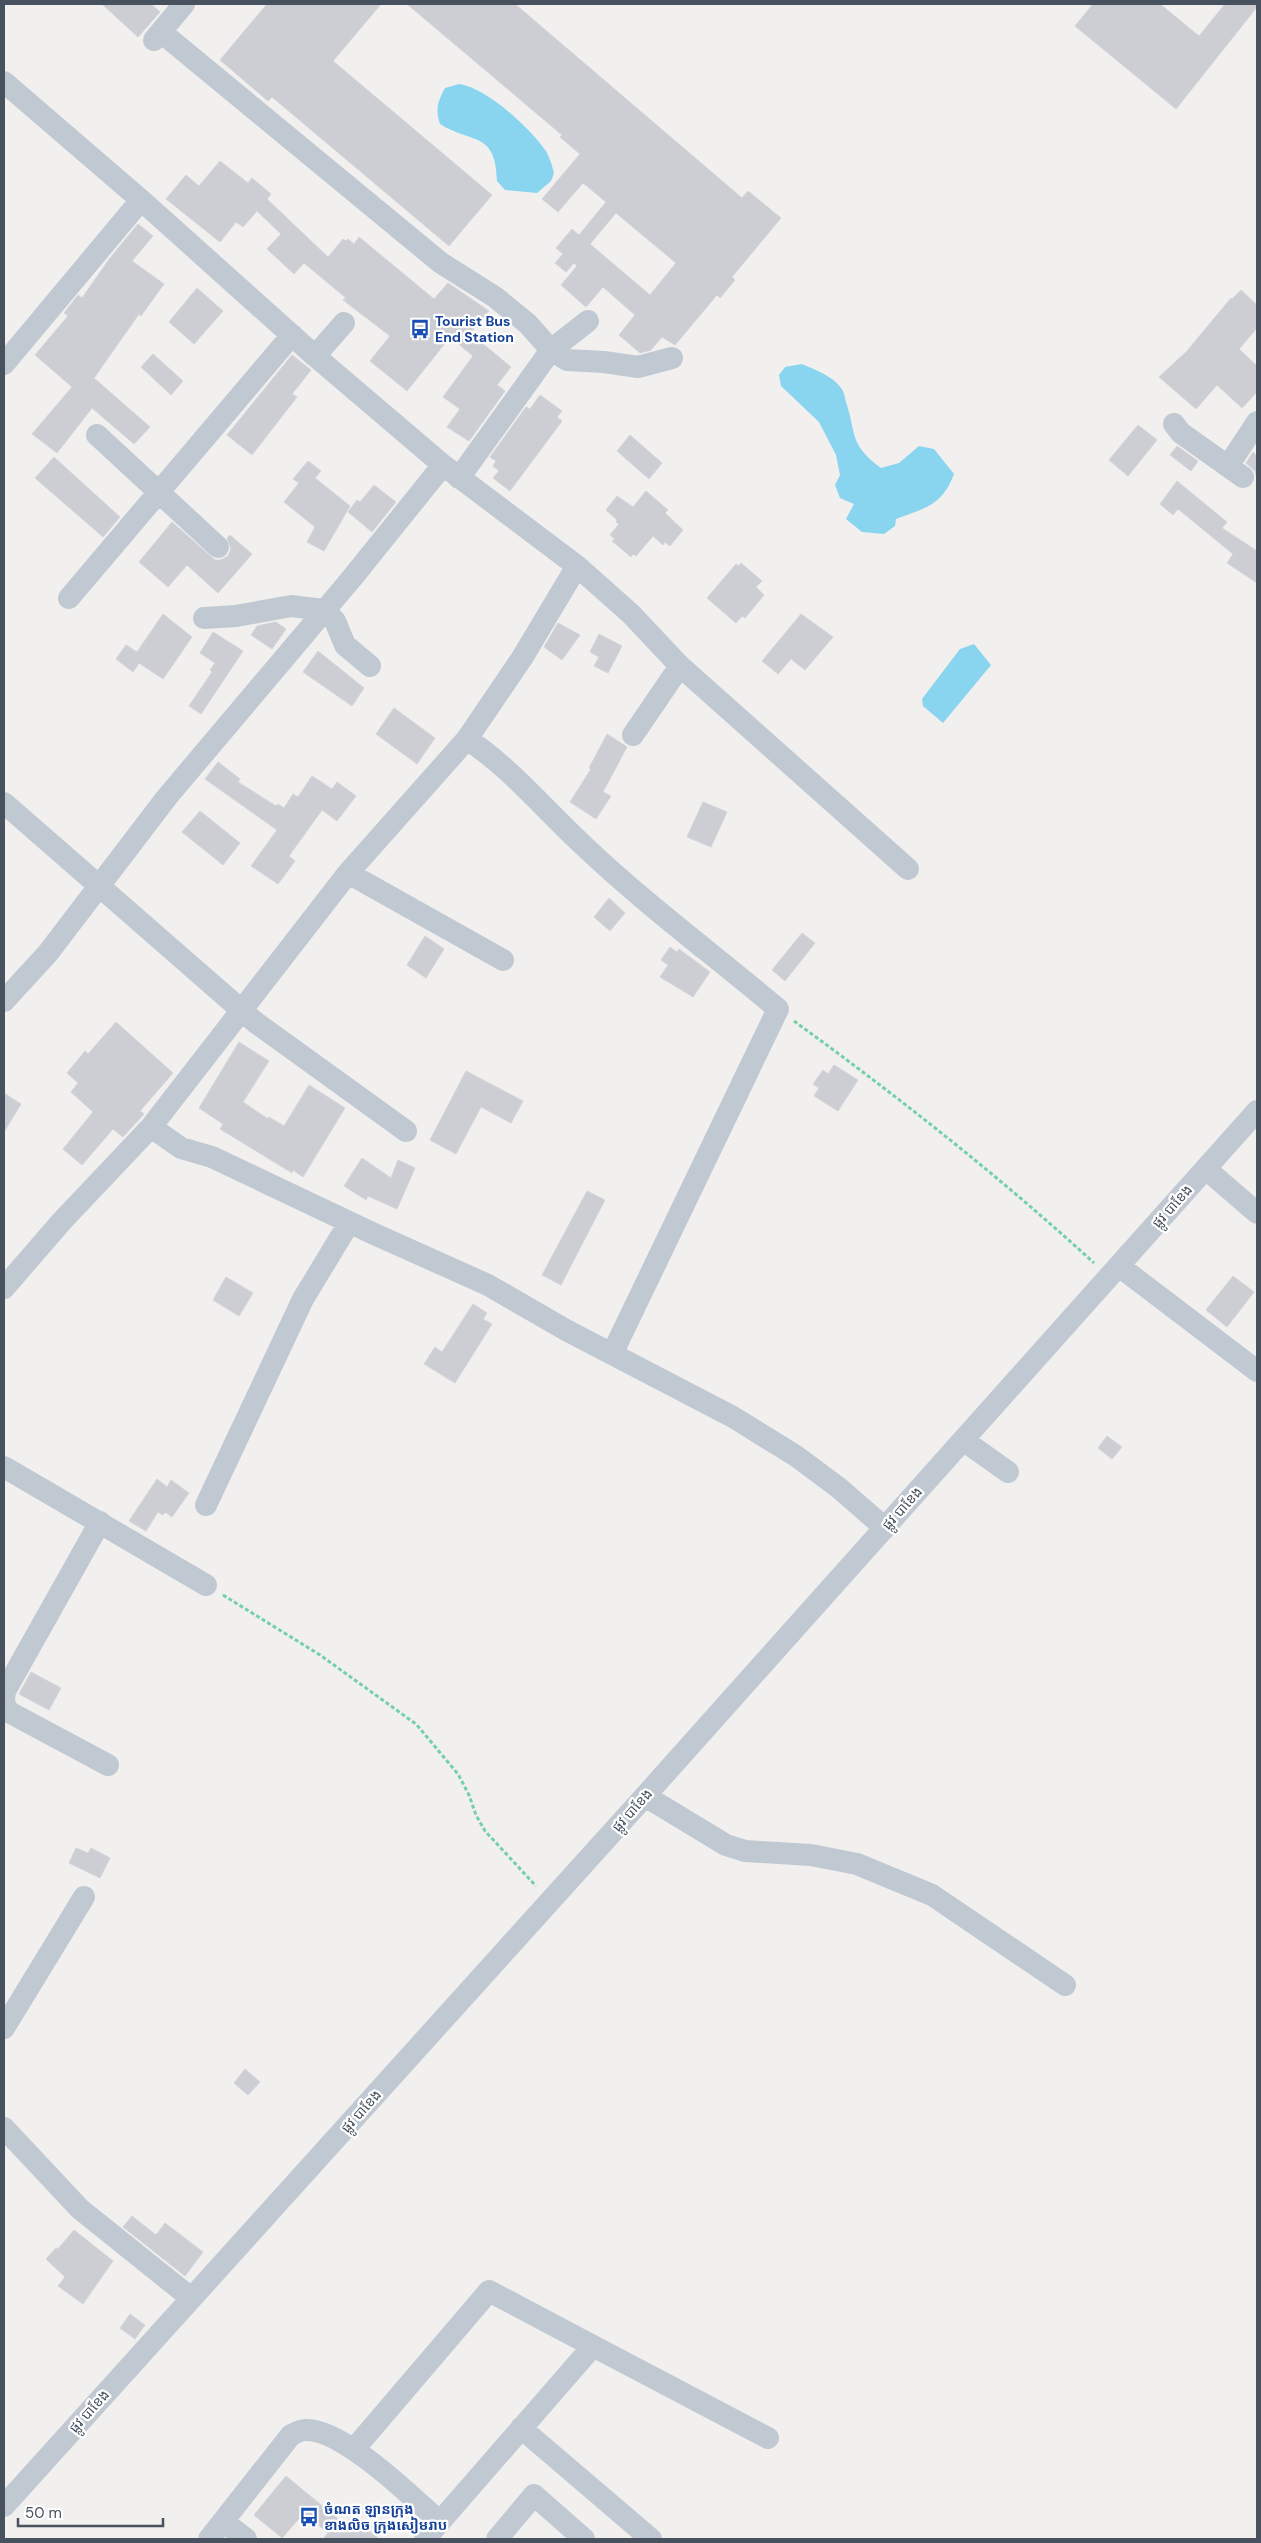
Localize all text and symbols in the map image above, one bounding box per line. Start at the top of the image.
place label: Tourist Bus End Station [435,312,514,346]
bus stop icon: Tourist Bus End Station [409,318,431,340]
street label: ផ្លូវ បាខែង [1148,1181,1198,1233]
street label: ផ្លូវ បាខែង [878,1483,928,1535]
street label: ផ្លូវ បាខែង [608,1785,658,1837]
street label: ផ្លូវ បាខែង [337,2086,387,2138]
street label: ផ្លូវ បាខែង [65,2386,115,2438]
scale bar [18,2496,162,2528]
place label: ចំណត ឡានក្រុង ខាងលិច ក្រុងសៀមរាប [324,2500,447,2534]
text: 50 m [25,2503,62,2523]
bus stop icon: ចំណត ឡានក្រុង ខាងលិច ក្រុងសៀមរាប [298,2506,320,2528]

